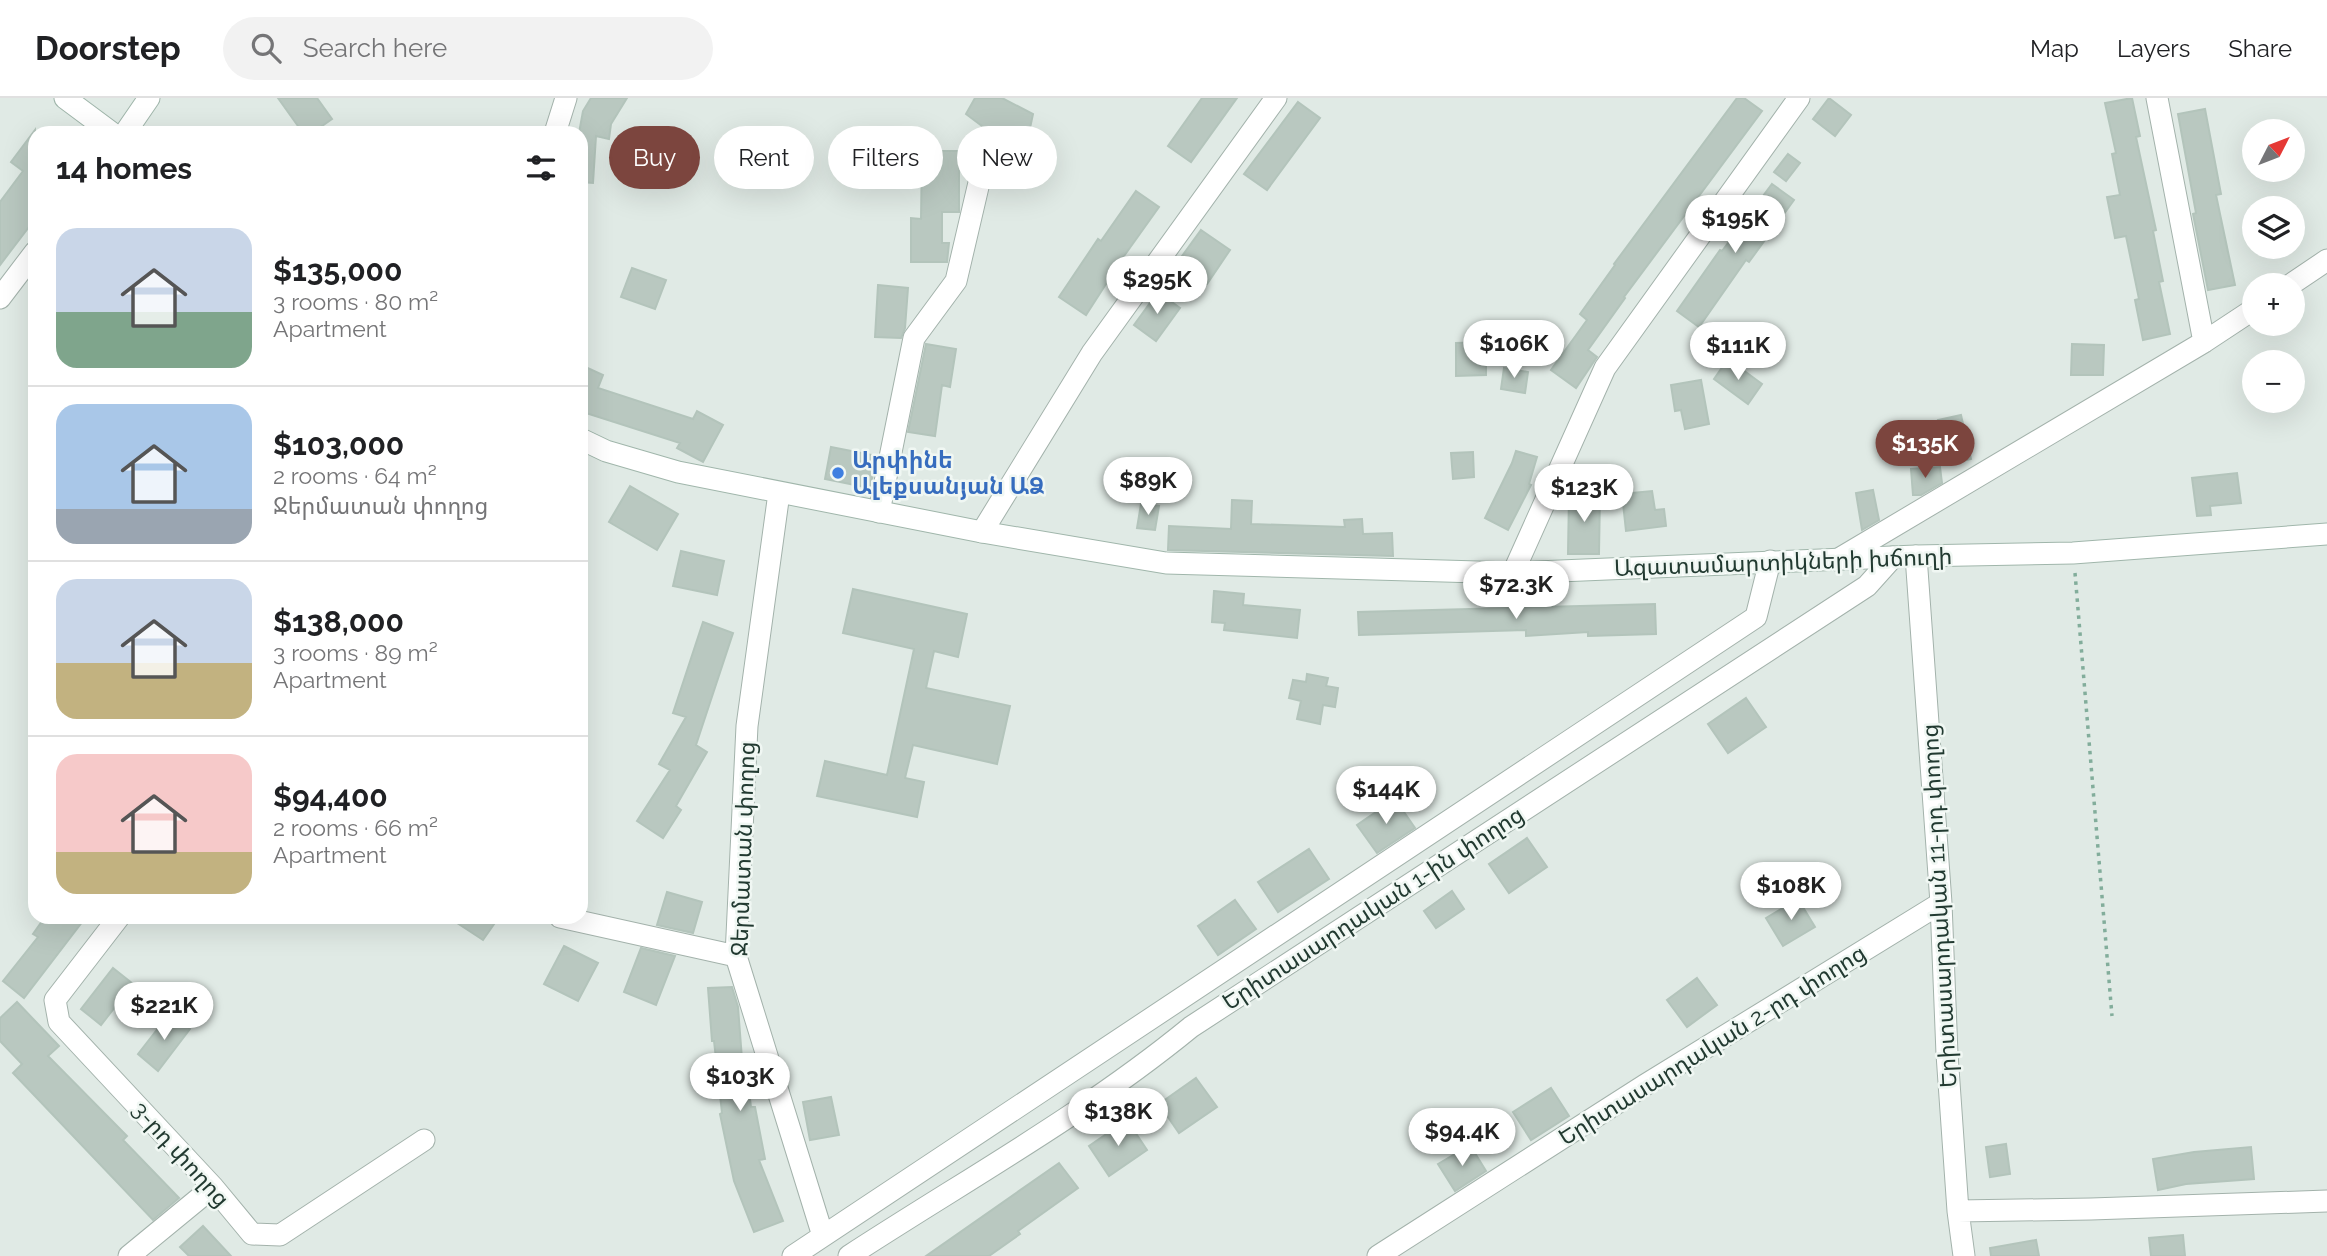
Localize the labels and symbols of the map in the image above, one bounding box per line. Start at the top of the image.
north arrow [2242,119,2305,182]
pin: $195K [1686,195,1784,255]
pin: $295K [1108,256,1206,316]
pin: $106K [1465,320,1563,380]
pin: $111K [1689,322,1787,382]
pin: $135K [1876,420,1974,480]
place label: Արփինե Ալեքսանյան ԱՁ [852,446,1044,500]
pin: $89K [1107,458,1189,517]
pin: $123K [1535,464,1633,524]
marker: Արփինե Ալեքսանյան ԱՁ [830,465,846,481]
street label: Ազատամարտիկների խճուղի [1613,542,1953,582]
pin: $72.3K [1459,561,1573,621]
street label: Երիտասարդական 11-րդ փողոց [1915,723,1963,1089]
street label: Ջերմատան փողոց [725,741,761,957]
pin: $144K [1337,766,1435,826]
street label: Երիտասարդական 1-ին փողոց [1217,800,1529,1016]
pin: $108K [1742,862,1840,922]
street label: Երիտասարդական 2-րդ փողոց [1553,939,1871,1151]
pin: $221K [115,982,213,1042]
pin: $103K [691,1054,789,1113]
pin: $138K [1069,1088,1167,1148]
street label: 3-րդ փողոց [126,1096,236,1212]
pin: $94.4K [1405,1108,1519,1168]

